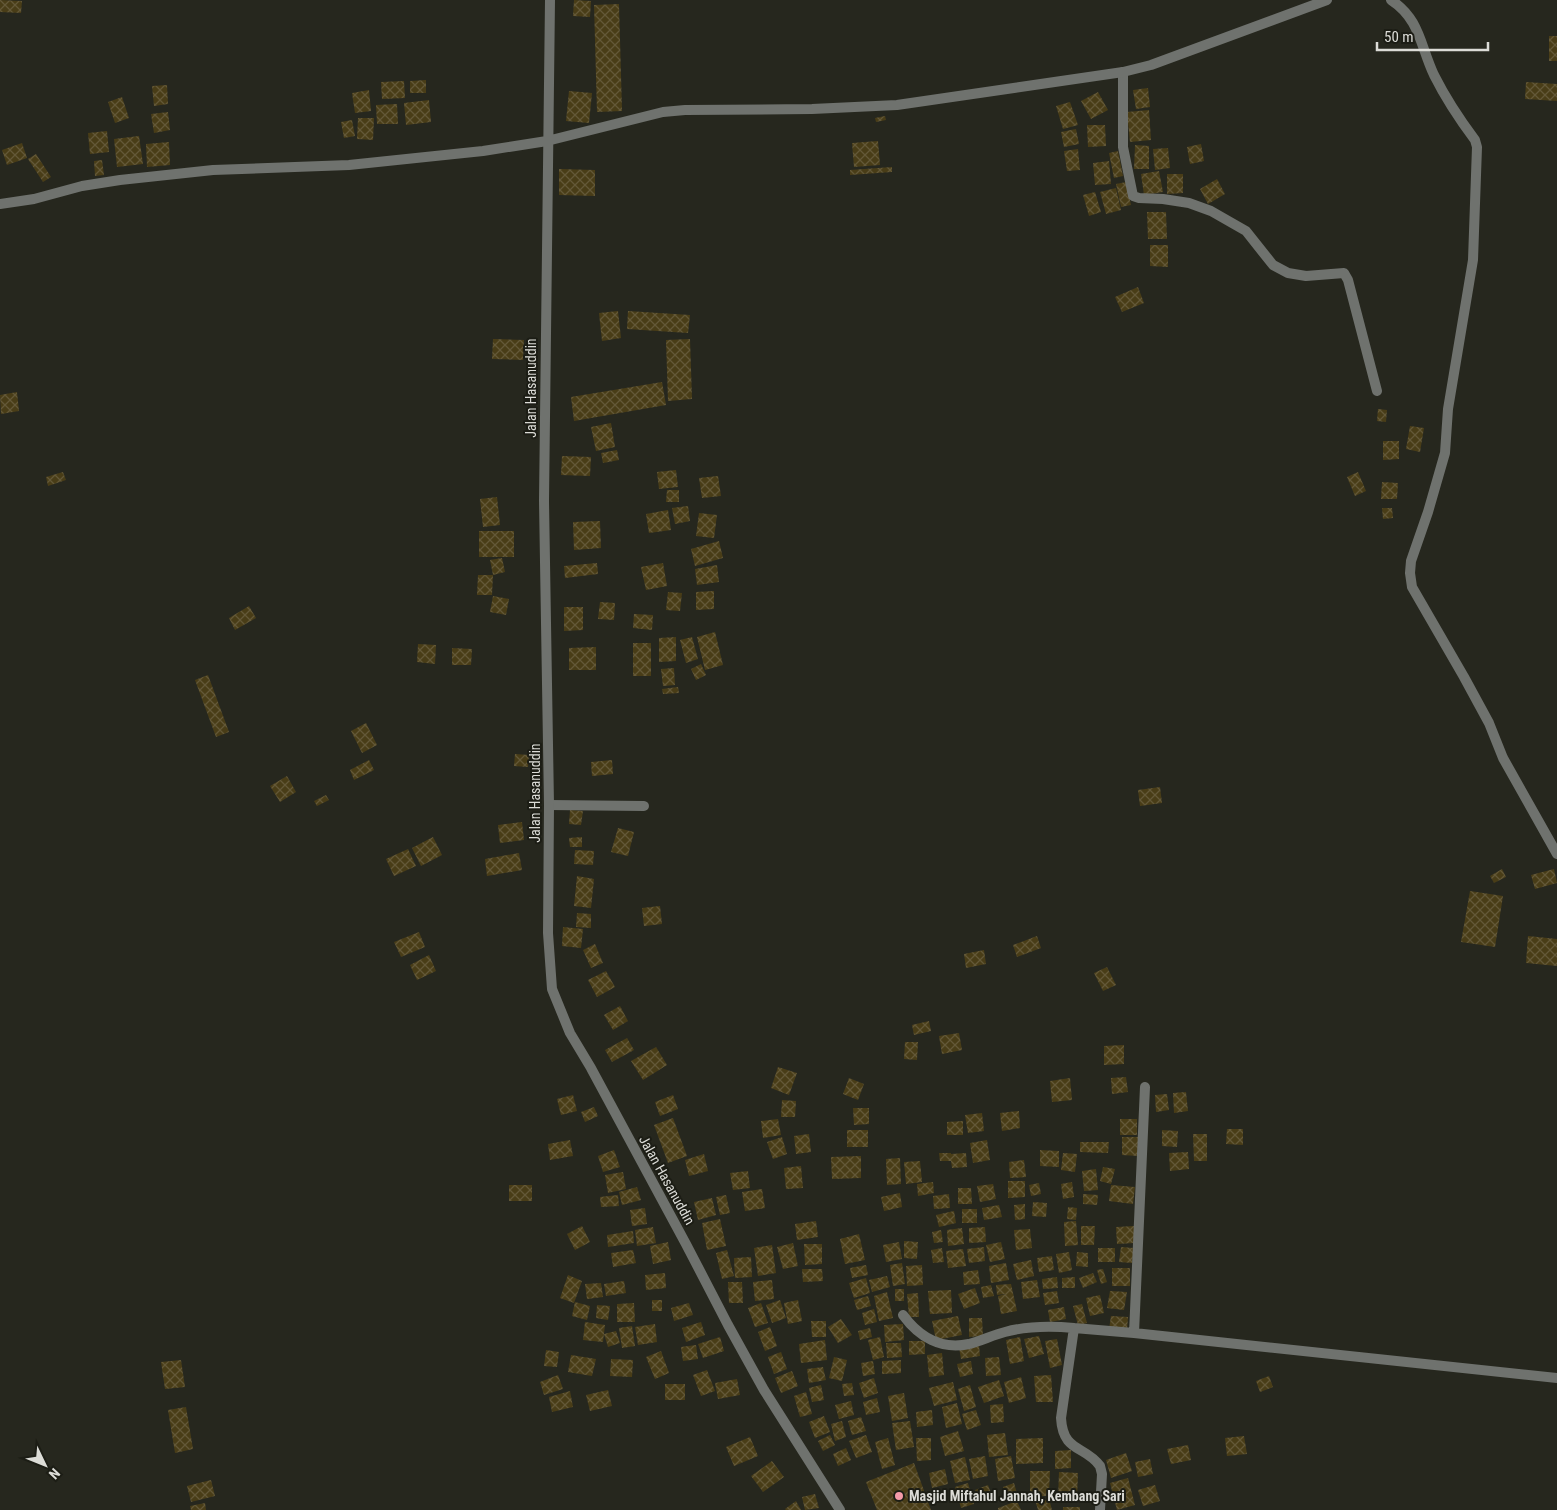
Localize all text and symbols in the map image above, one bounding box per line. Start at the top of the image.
scale bar [1377,20,1488,52]
text: 50 m [1384,28,1414,46]
street label: Jalan Hasanuddin [523,338,539,438]
street label: Jalan Hasanuddin [527,743,543,843]
street label: Jalan Hasanuddin [636,1133,698,1227]
north arrow [20,1440,70,1490]
text: N [46,1465,63,1482]
place label: Masjid Miftahul Jannah, Kembang Sari [909,1488,1125,1504]
marker: Masjid Miftahul Jannah, Kembang Sari [893,1490,905,1502]

